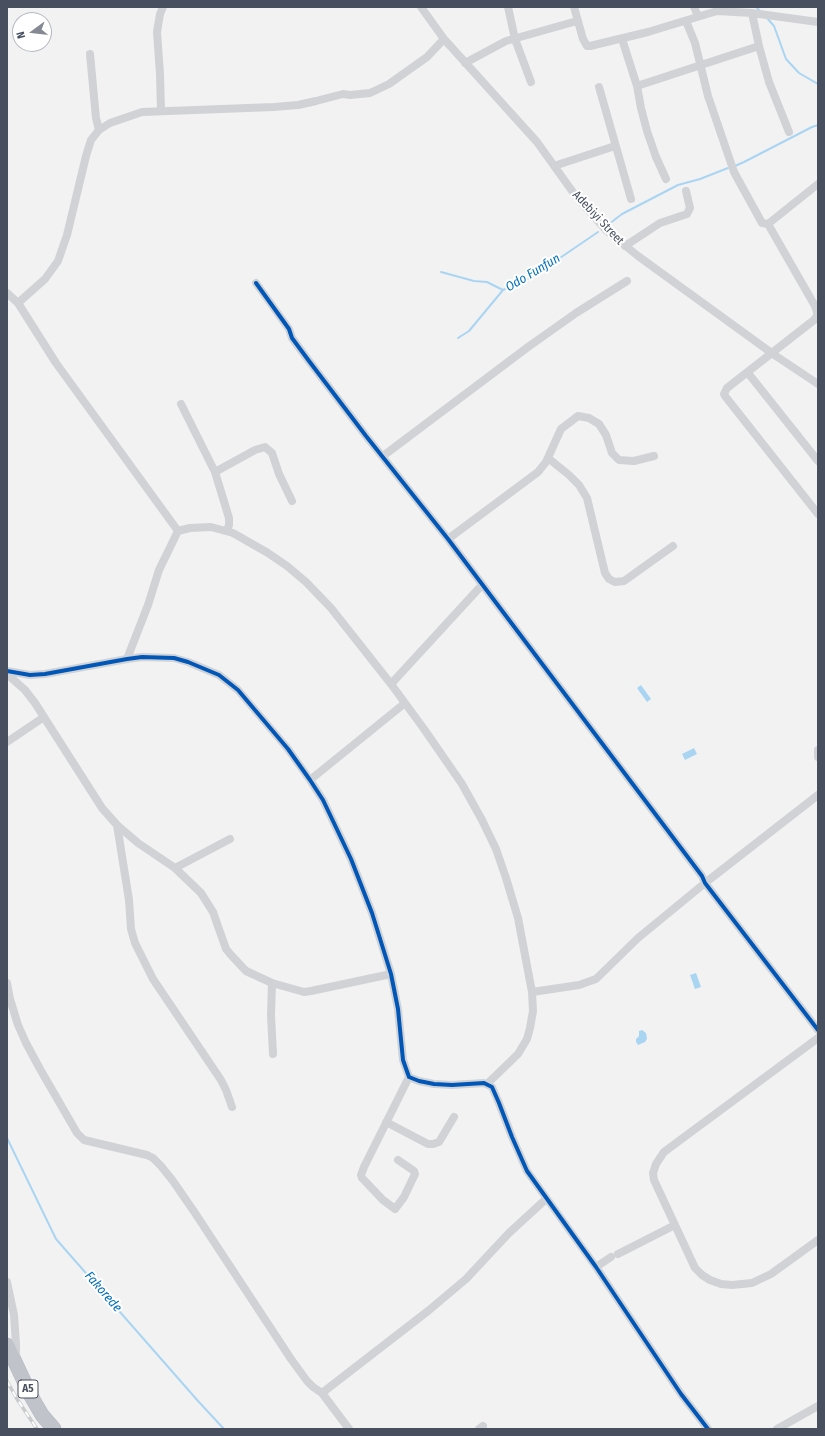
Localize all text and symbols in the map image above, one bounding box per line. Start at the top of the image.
north arrow [12,12,52,52]
text: N [14,30,28,40]
street label: Adebiyi Street [569,188,627,248]
water label: Odo Funfun [503,251,563,295]
water label: Fakorede [81,1269,125,1315]
road number: A5 [18,1380,38,1398]

